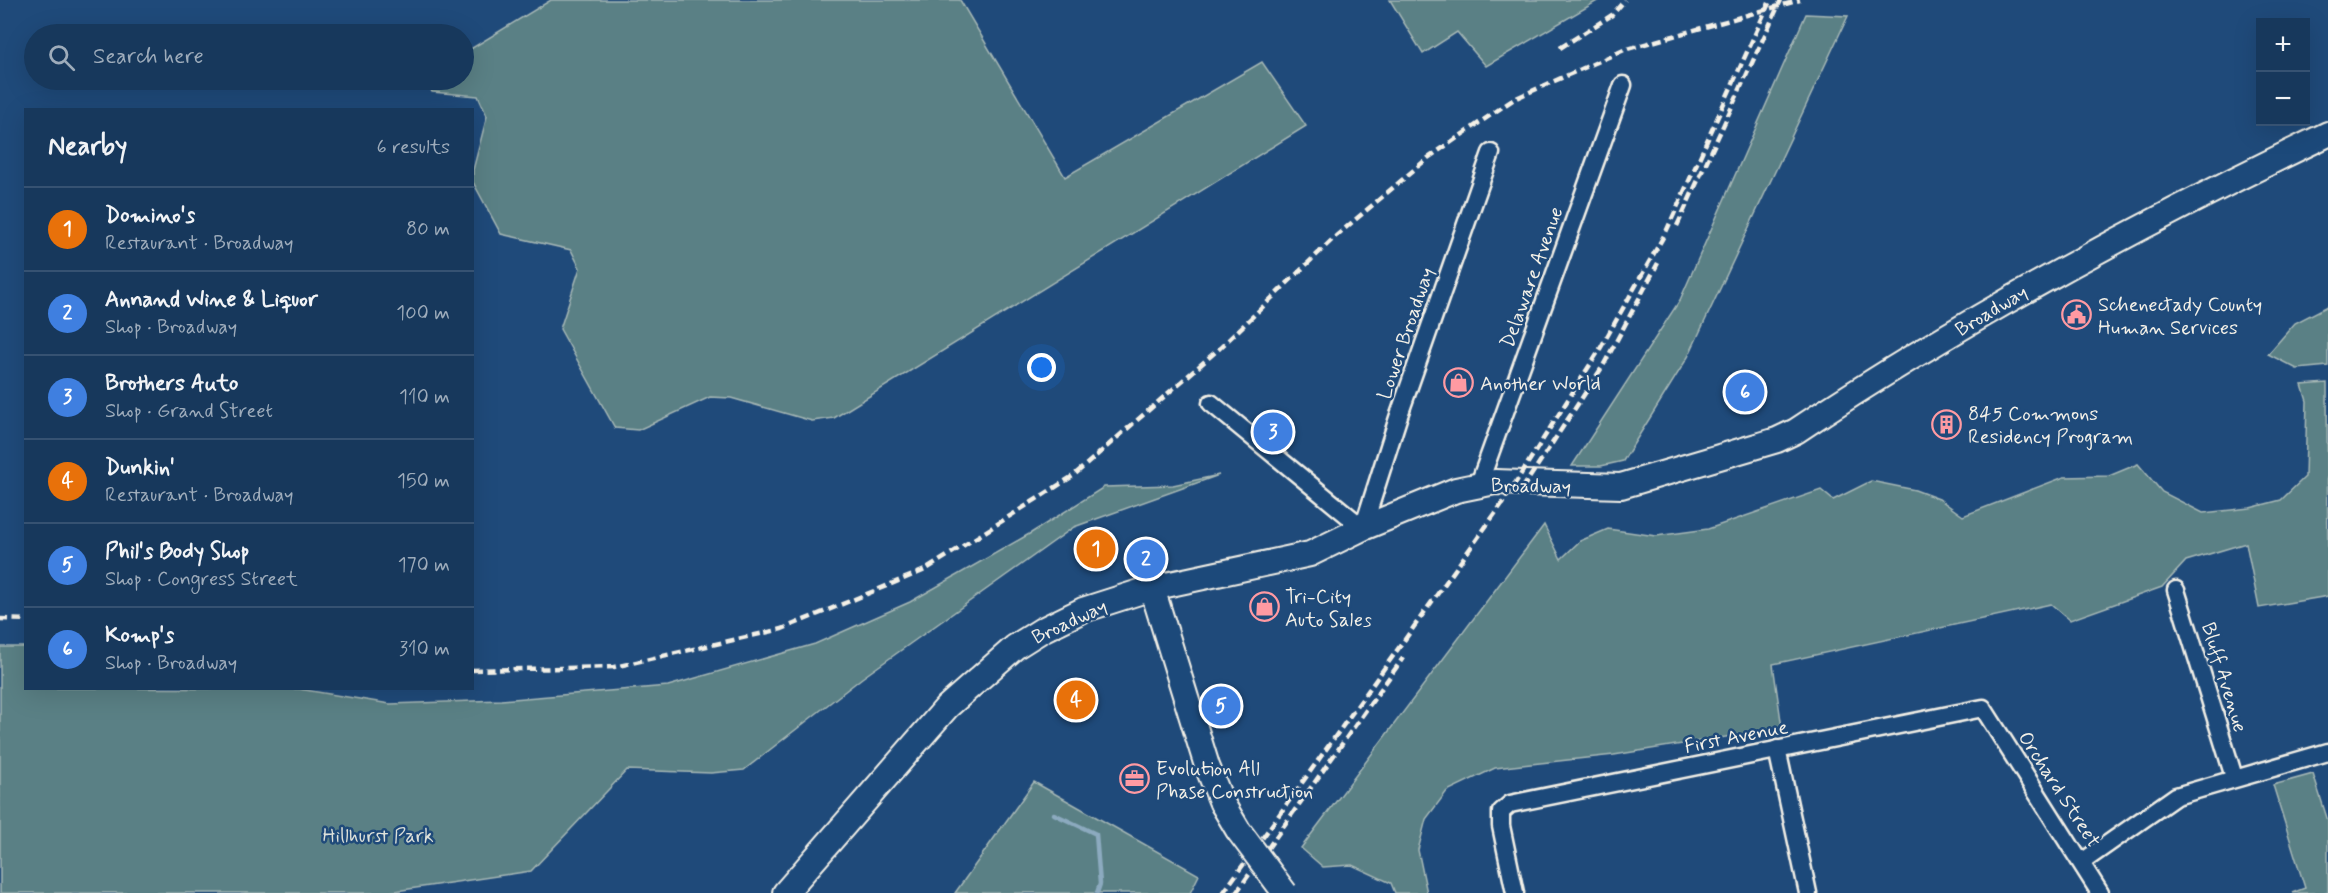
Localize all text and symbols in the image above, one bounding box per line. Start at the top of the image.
map controls [2256,18,2310,126]
button: + [2256,18,2310,72]
search box [24,24,474,90]
icon: search [45,41,78,74]
text: Search here [93,43,204,71]
button: − [2256,72,2310,126]
text: Nearby [48,130,127,164]
text: 6 results [377,134,450,161]
text: Domino's [105,202,195,230]
street label: Delaware Avenue [1494,203,1570,352]
text: 1 [63,216,72,243]
text: 80 m [406,216,450,243]
text: Restaurant · Broadway [105,230,293,257]
street label: Lower Broadway [1371,264,1442,403]
street label: Broadway [1950,279,2033,343]
text: Annand Wine & Liquor [105,286,318,314]
place label: Schenectady County Human Services [2098,292,2262,342]
public building icon: Schenectady County Human Services [2061,299,2093,331]
text: 2 [63,300,72,327]
text: 100 m [396,300,450,327]
text: Shop · Broadway [105,314,237,341]
your location [1027,353,1056,382]
shop icon: Another World [1443,367,1475,399]
text: Brothers Auto [105,370,238,398]
pin: 6 [1726,370,1764,414]
place label: Another World [1480,371,1601,398]
text: 3 [63,384,72,411]
text: 110 m [399,384,450,411]
text: Shop · Grand Street [105,398,273,425]
place label: 845 Commons Residency Program [1968,401,2133,451]
building icon: 845 Commons Residency Program [1931,409,1963,441]
pin: 3 [1254,410,1292,454]
text: Dunkin' [105,454,175,482]
text: 4 [62,468,73,495]
text: 150 m [397,468,450,495]
street label: Broadway [1491,472,1571,501]
text: Restaurant · Broadway [105,482,293,509]
pin: 1 [1076,526,1116,572]
pin: 2 [1126,536,1166,582]
text: Phil's Body Shop [105,538,249,566]
text: 5 [62,552,74,579]
text: 170 m [398,552,450,579]
text: Shop · Congress Street [105,566,298,593]
place label: Tri-City Auto Sales [1285,584,1372,634]
shop icon: Tri-City Auto Sales [1248,591,1280,623]
street label: Broadway [1028,593,1112,652]
street label: Bluff Avenue [2194,619,2253,736]
text: Komp's [105,622,174,650]
text: 6 [62,636,73,663]
text: 310 m [399,636,450,663]
text: Shop · Broadway [105,650,237,677]
pin: 4 [1056,678,1096,722]
pin: 5 [1202,684,1240,728]
street label: First Avenue [1682,714,1791,761]
street label: Orchard Street [2011,726,2107,853]
place label: Evolution All Phase Construction [1156,756,1313,806]
office icon: Evolution All Phase Construction [1119,763,1151,795]
park label: Hillhurst Park [322,823,434,850]

